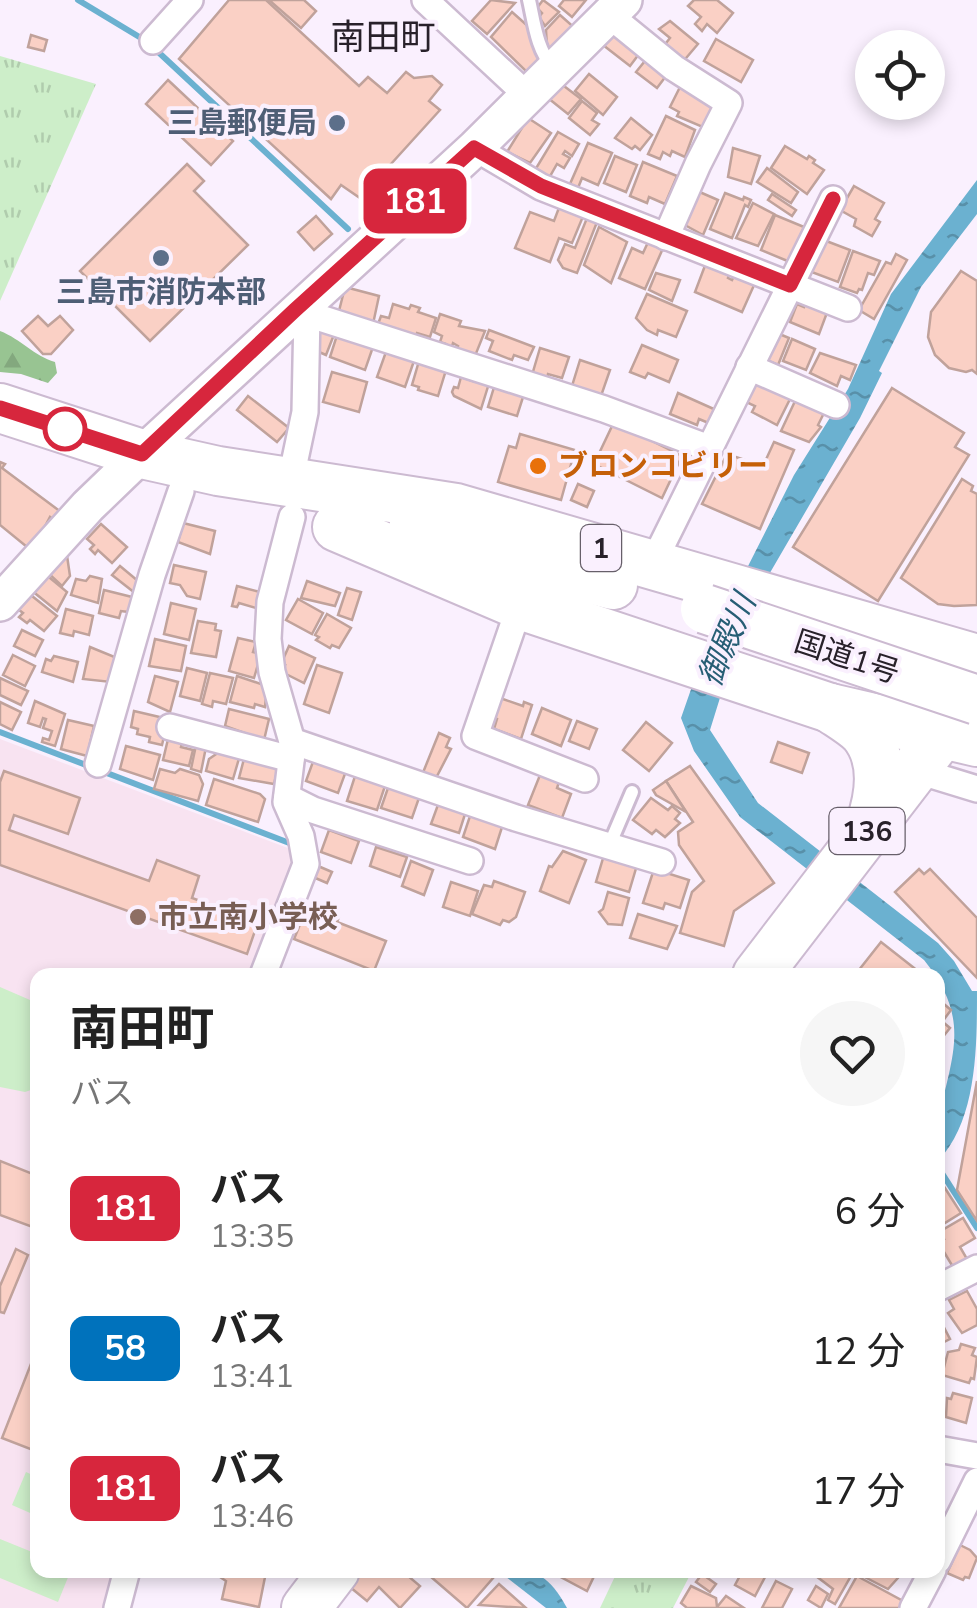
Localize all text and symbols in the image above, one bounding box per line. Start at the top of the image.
district label: 南田町 [330,14,436,61]
map controls [855,30,945,120]
button: locate [855,30,945,120]
place label: 三島郵便局 [167,103,317,144]
marker: 三島郵便局 [326,112,348,134]
line badge: 181 [358,168,472,234]
text: 181 [383,178,447,225]
marker: 三島市消防本部 [150,247,172,269]
place label: 三島市消防本部 [56,272,266,313]
unlabelled marker [44,408,86,450]
place label: ブロンコビリー [558,446,768,487]
marker: ブロンコビリー [527,455,549,477]
road number: 1 [581,525,621,571]
water label: 御殿川 [689,585,767,693]
street label: 国道1号 [789,621,905,694]
road number: 136 [830,808,904,854]
place label: 市立南小学校 [158,897,338,938]
marker: 市立南小学校 [127,906,149,928]
text: 南田町 [70,996,214,1062]
button: heart [800,1001,905,1106]
text: バス [70,1072,134,1115]
text: バス [210,1164,286,1215]
text: 181 [93,1185,157,1232]
text: 6 分 [834,1186,905,1237]
text: 13:35 [210,1215,294,1258]
text: バス [210,1304,286,1355]
text: 58 [104,1325,146,1372]
text: 12 分 [812,1326,905,1377]
text: 13:41 [210,1355,294,1398]
text: バス [210,1444,286,1495]
text: 181 [93,1465,157,1512]
text: 17 分 [812,1466,905,1517]
text: 13:46 [210,1495,294,1538]

